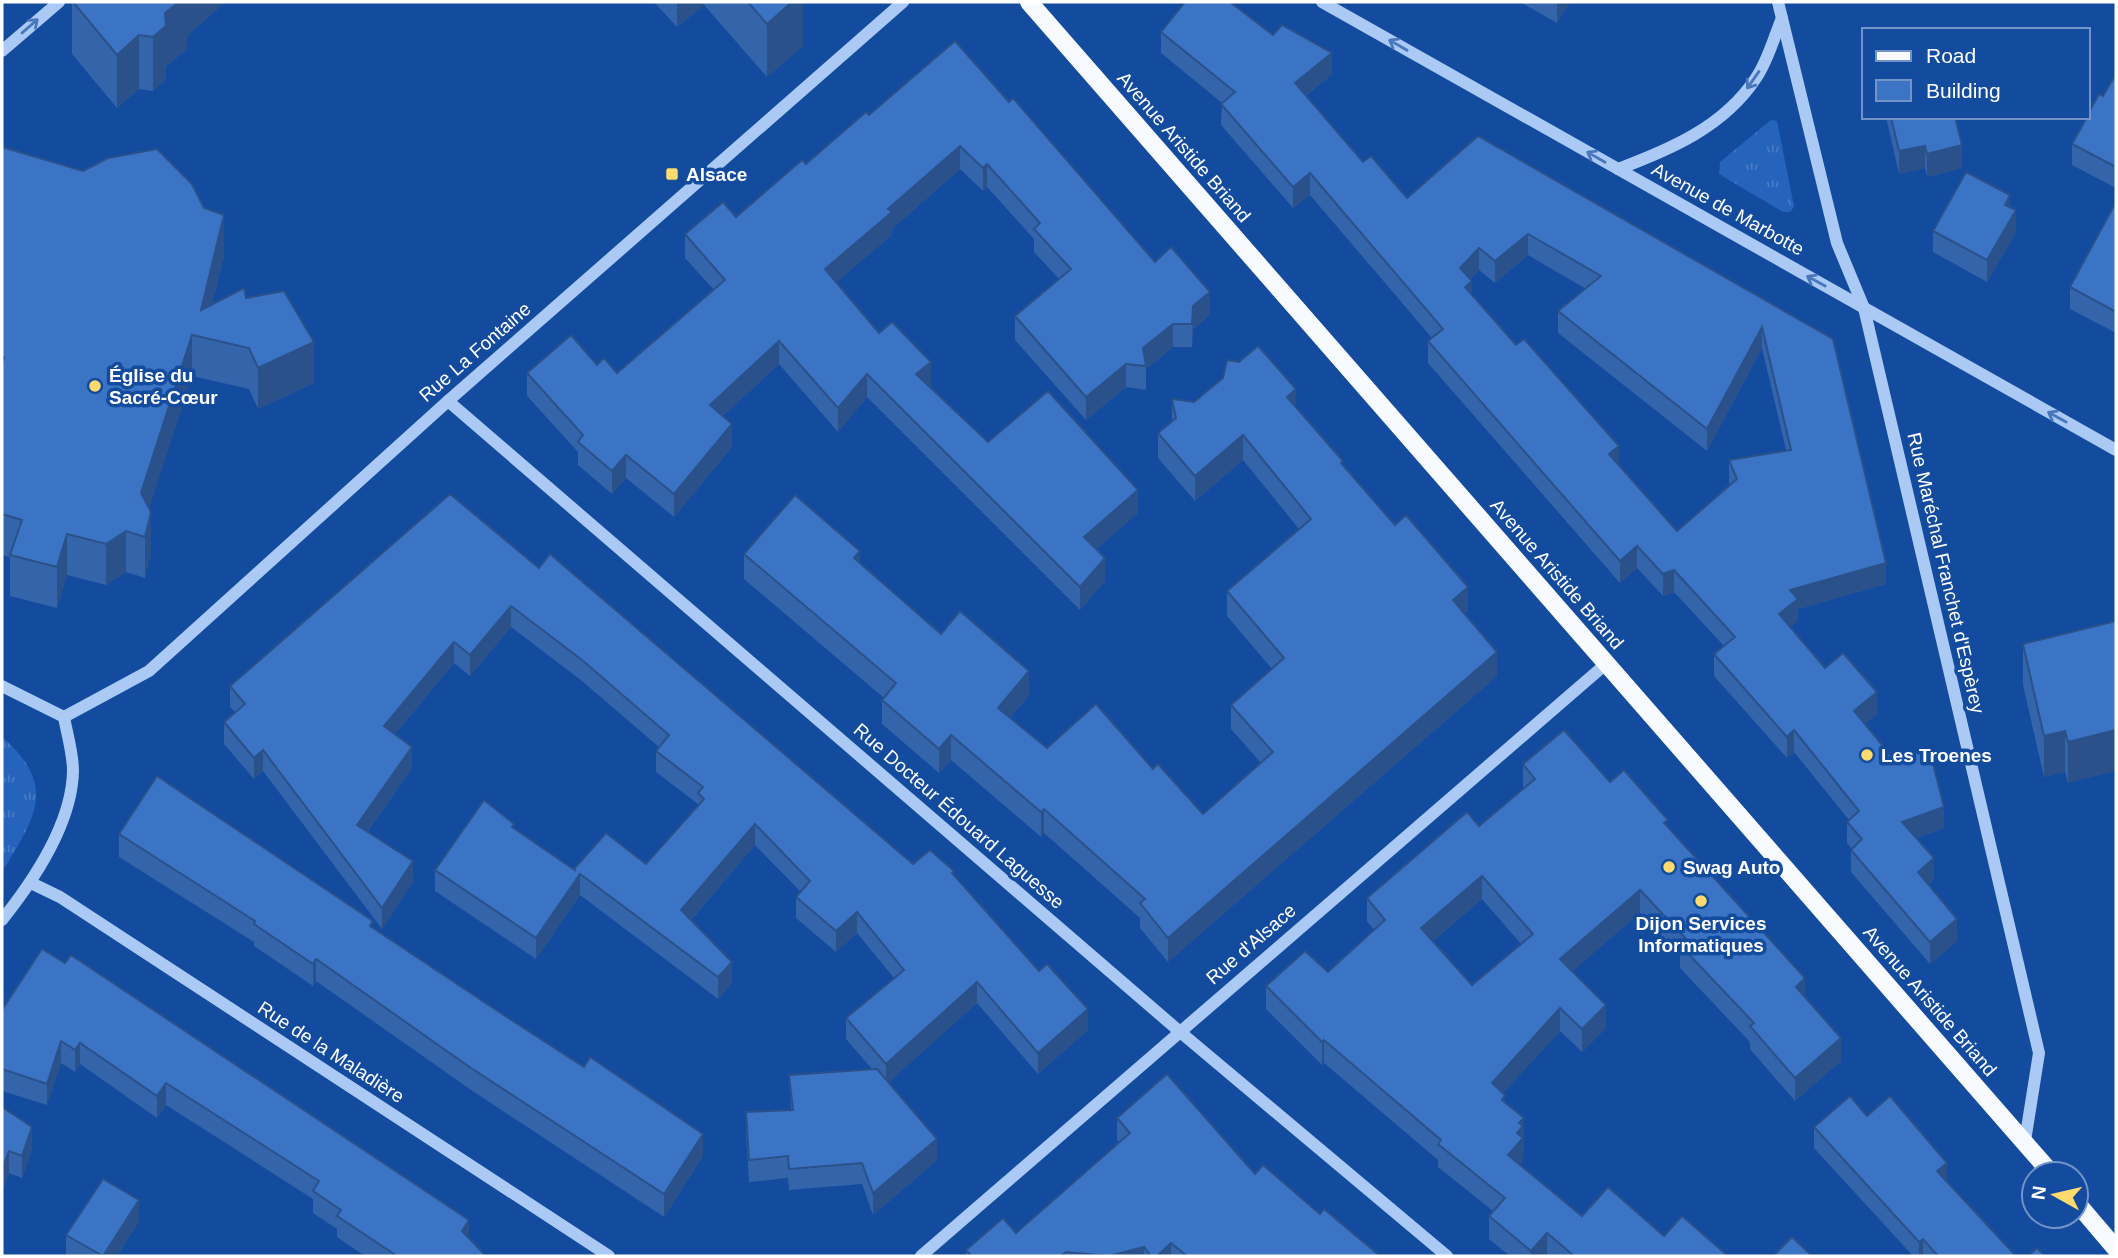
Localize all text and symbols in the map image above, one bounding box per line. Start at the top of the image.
one-way arrow [21,18,39,34]
legend [1862,28,2090,119]
one-way arrow [1389,38,1409,52]
text: Road [1926,44,1976,67]
street label: Avenue Aristide Briand [1113,68,1255,226]
one-way arrow [1746,70,1761,89]
text: Building [1926,79,2001,102]
one-way arrow [1587,150,1607,164]
street label: Avenue de Marbotte [1648,158,1808,260]
place label: Alsace [686,164,747,185]
marker: Alsace [664,166,680,182]
one-way arrow [1806,274,1827,287]
street label: Rue La Fontaine [415,298,535,406]
place label: Église du Sacré-Cœur [109,365,218,408]
marker: Église du Sacré-Cœur [87,378,103,394]
one-way arrow [2047,409,2067,423]
street label: Rue Maréchal Franchet d'Espèrey [1903,430,1989,716]
street label: Avenue Aristide Briand [1486,495,1628,653]
street label: Rue Docteur Édouard Laguesse [850,719,1068,913]
place label: Les Troenes [1881,745,1992,766]
marker: Les Troenes [1859,747,1875,763]
place label: Swag Auto [1683,857,1780,878]
marker: Swag Auto [1661,859,1677,875]
marker: Dijon Services Informatiques [1693,893,1709,909]
street label: Rue d'Alsace [1202,900,1300,988]
place label: Dijon Services Informatiques [1636,913,1766,956]
street label: Avenue Aristide Briand [1859,922,2001,1080]
street label: Rue de la Maladière [254,997,408,1107]
north arrow [2020,1160,2090,1230]
text: N [2027,1184,2050,1201]

